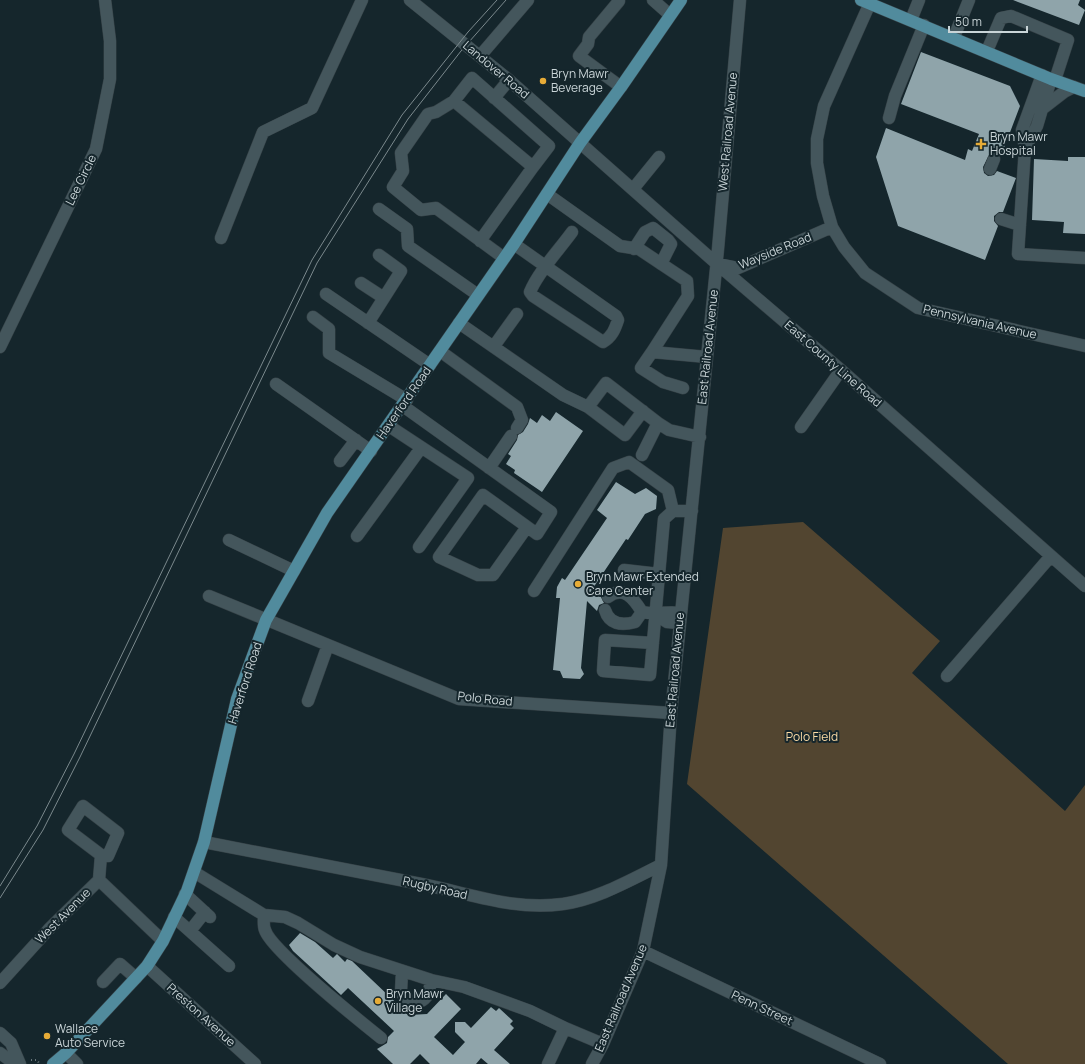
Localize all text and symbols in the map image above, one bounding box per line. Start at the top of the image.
scale bar [949,8,1027,34]
text: 50 m [955,13,982,30]
street label: Landover Road [459,37,533,102]
place label: Bryn Mawr Beverage [551,65,609,96]
street label: West Railroad Avenue [714,72,741,192]
marker: Bryn Mawr Beverage [538,76,548,86]
place label: Bryn Mawr Hospital [990,128,1048,159]
marker: Bryn Mawr Hospital [975,138,987,150]
street label: Lee Circle [61,152,100,208]
street label: Wayside Road [736,228,814,273]
street label: East Railroad Avenue [693,289,722,405]
street label: Pennsylvania Avenue [922,300,1039,343]
street label: East County Line Road [781,316,886,411]
street label: Haverford Road [372,363,435,442]
place label: Bryn Mawr Extended Care Center [586,568,699,599]
marker: Bryn Mawr Extended Care Center [573,579,583,589]
street label: East Railroad Avenue [661,612,688,728]
street label: Haverford Road [223,640,266,726]
street label: Polo Road [457,687,513,710]
park label: Polo Field [786,728,838,745]
street label: Rugby Road [401,872,469,903]
street label: West Avenue [31,884,94,947]
street label: East Railroad Avenue [590,941,651,1054]
street label: Preston Avenue [163,979,239,1050]
place label: Bryn Mawr Village [386,985,444,1016]
street label: Penn Street [729,986,796,1029]
marker: Bryn Mawr Village [373,996,383,1006]
place label: Wallace Auto Service [55,1020,125,1051]
marker: Wallace Auto Service [42,1031,52,1041]

